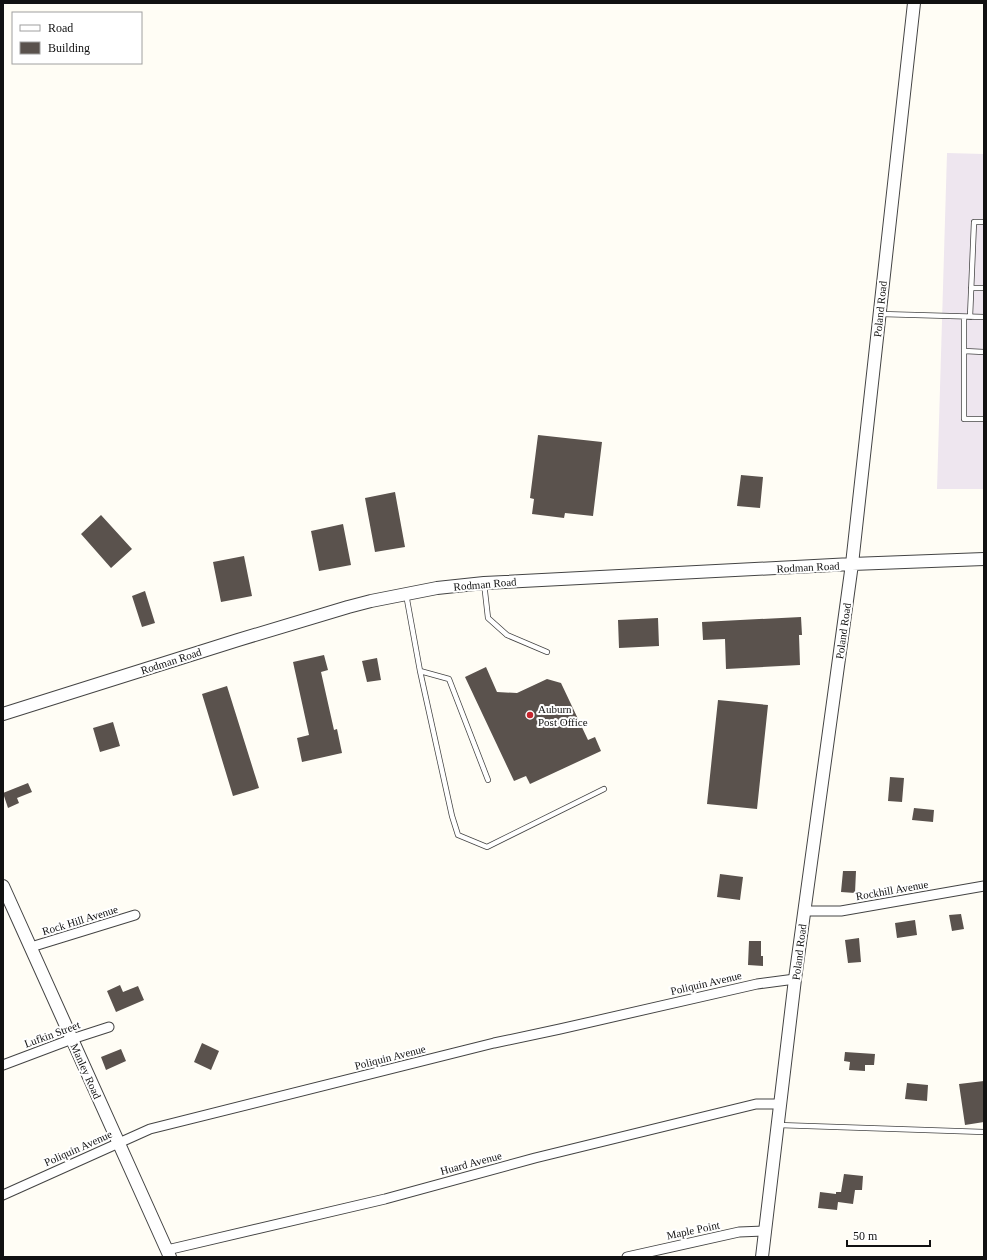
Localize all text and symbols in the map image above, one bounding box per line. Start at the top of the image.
legend [12,12,142,64]
text: Road [48,21,73,35]
text: Building [48,41,90,55]
street label: Poland Road [871,280,889,338]
street label: Rodman Road [776,559,840,575]
street label: Rodman Road [453,575,518,593]
street label: Poland Road [833,602,853,660]
street label: Rodman Road [139,645,203,676]
place label: Auburn Post Office [538,703,588,728]
marker: Auburn Post Office [525,710,535,720]
street label: Rockhill Avenue [855,878,929,902]
street label: Rock Hill Avenue [41,903,119,937]
street label: Poland Road [790,923,808,981]
street label: Poliquin Avenue [669,969,743,997]
street label: Lufkin Street [23,1018,81,1050]
street label: Manley Road [68,1041,104,1101]
street label: Poliquin Avenue [353,1042,427,1072]
street label: Poliquin Avenue [42,1128,114,1168]
street label: Huard Avenue [439,1149,503,1177]
street label: Maple Point [665,1219,721,1241]
scale bar [847,1222,930,1248]
text: 50 m [853,1229,878,1243]

